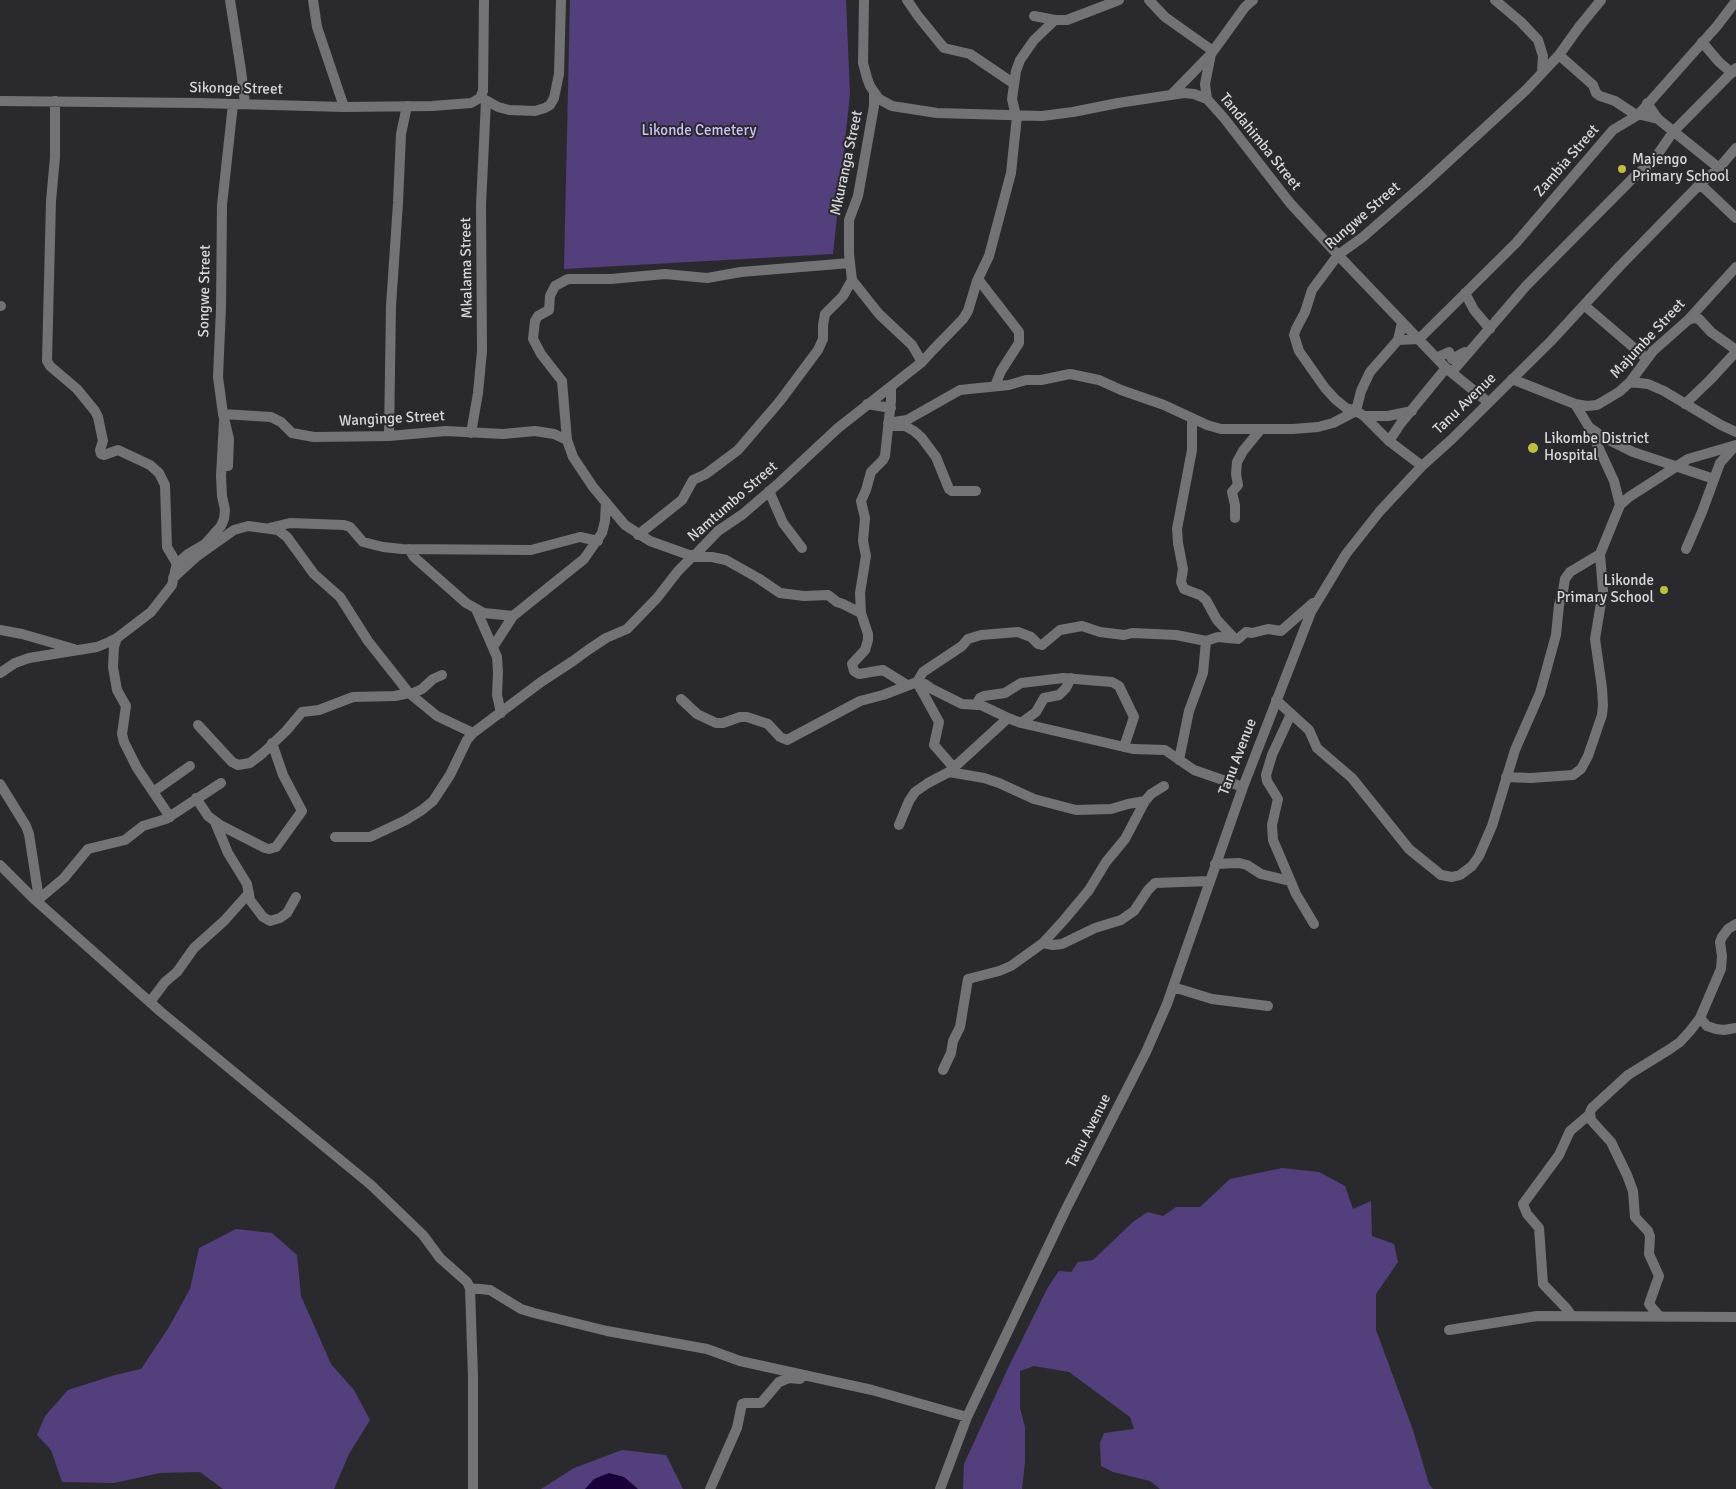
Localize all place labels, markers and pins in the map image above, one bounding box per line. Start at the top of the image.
place label: Majengo Primary School [1632,151,1729,186]
marker: Majengo Primary School [1616,163,1628,175]
place label: Likombe District Hospital [1544,430,1649,465]
marker: Likombe District Hospital [1526,441,1540,455]
place label: Likonde Primary School [1557,572,1654,607]
marker: Likonde Primary School [1658,584,1670,596]

